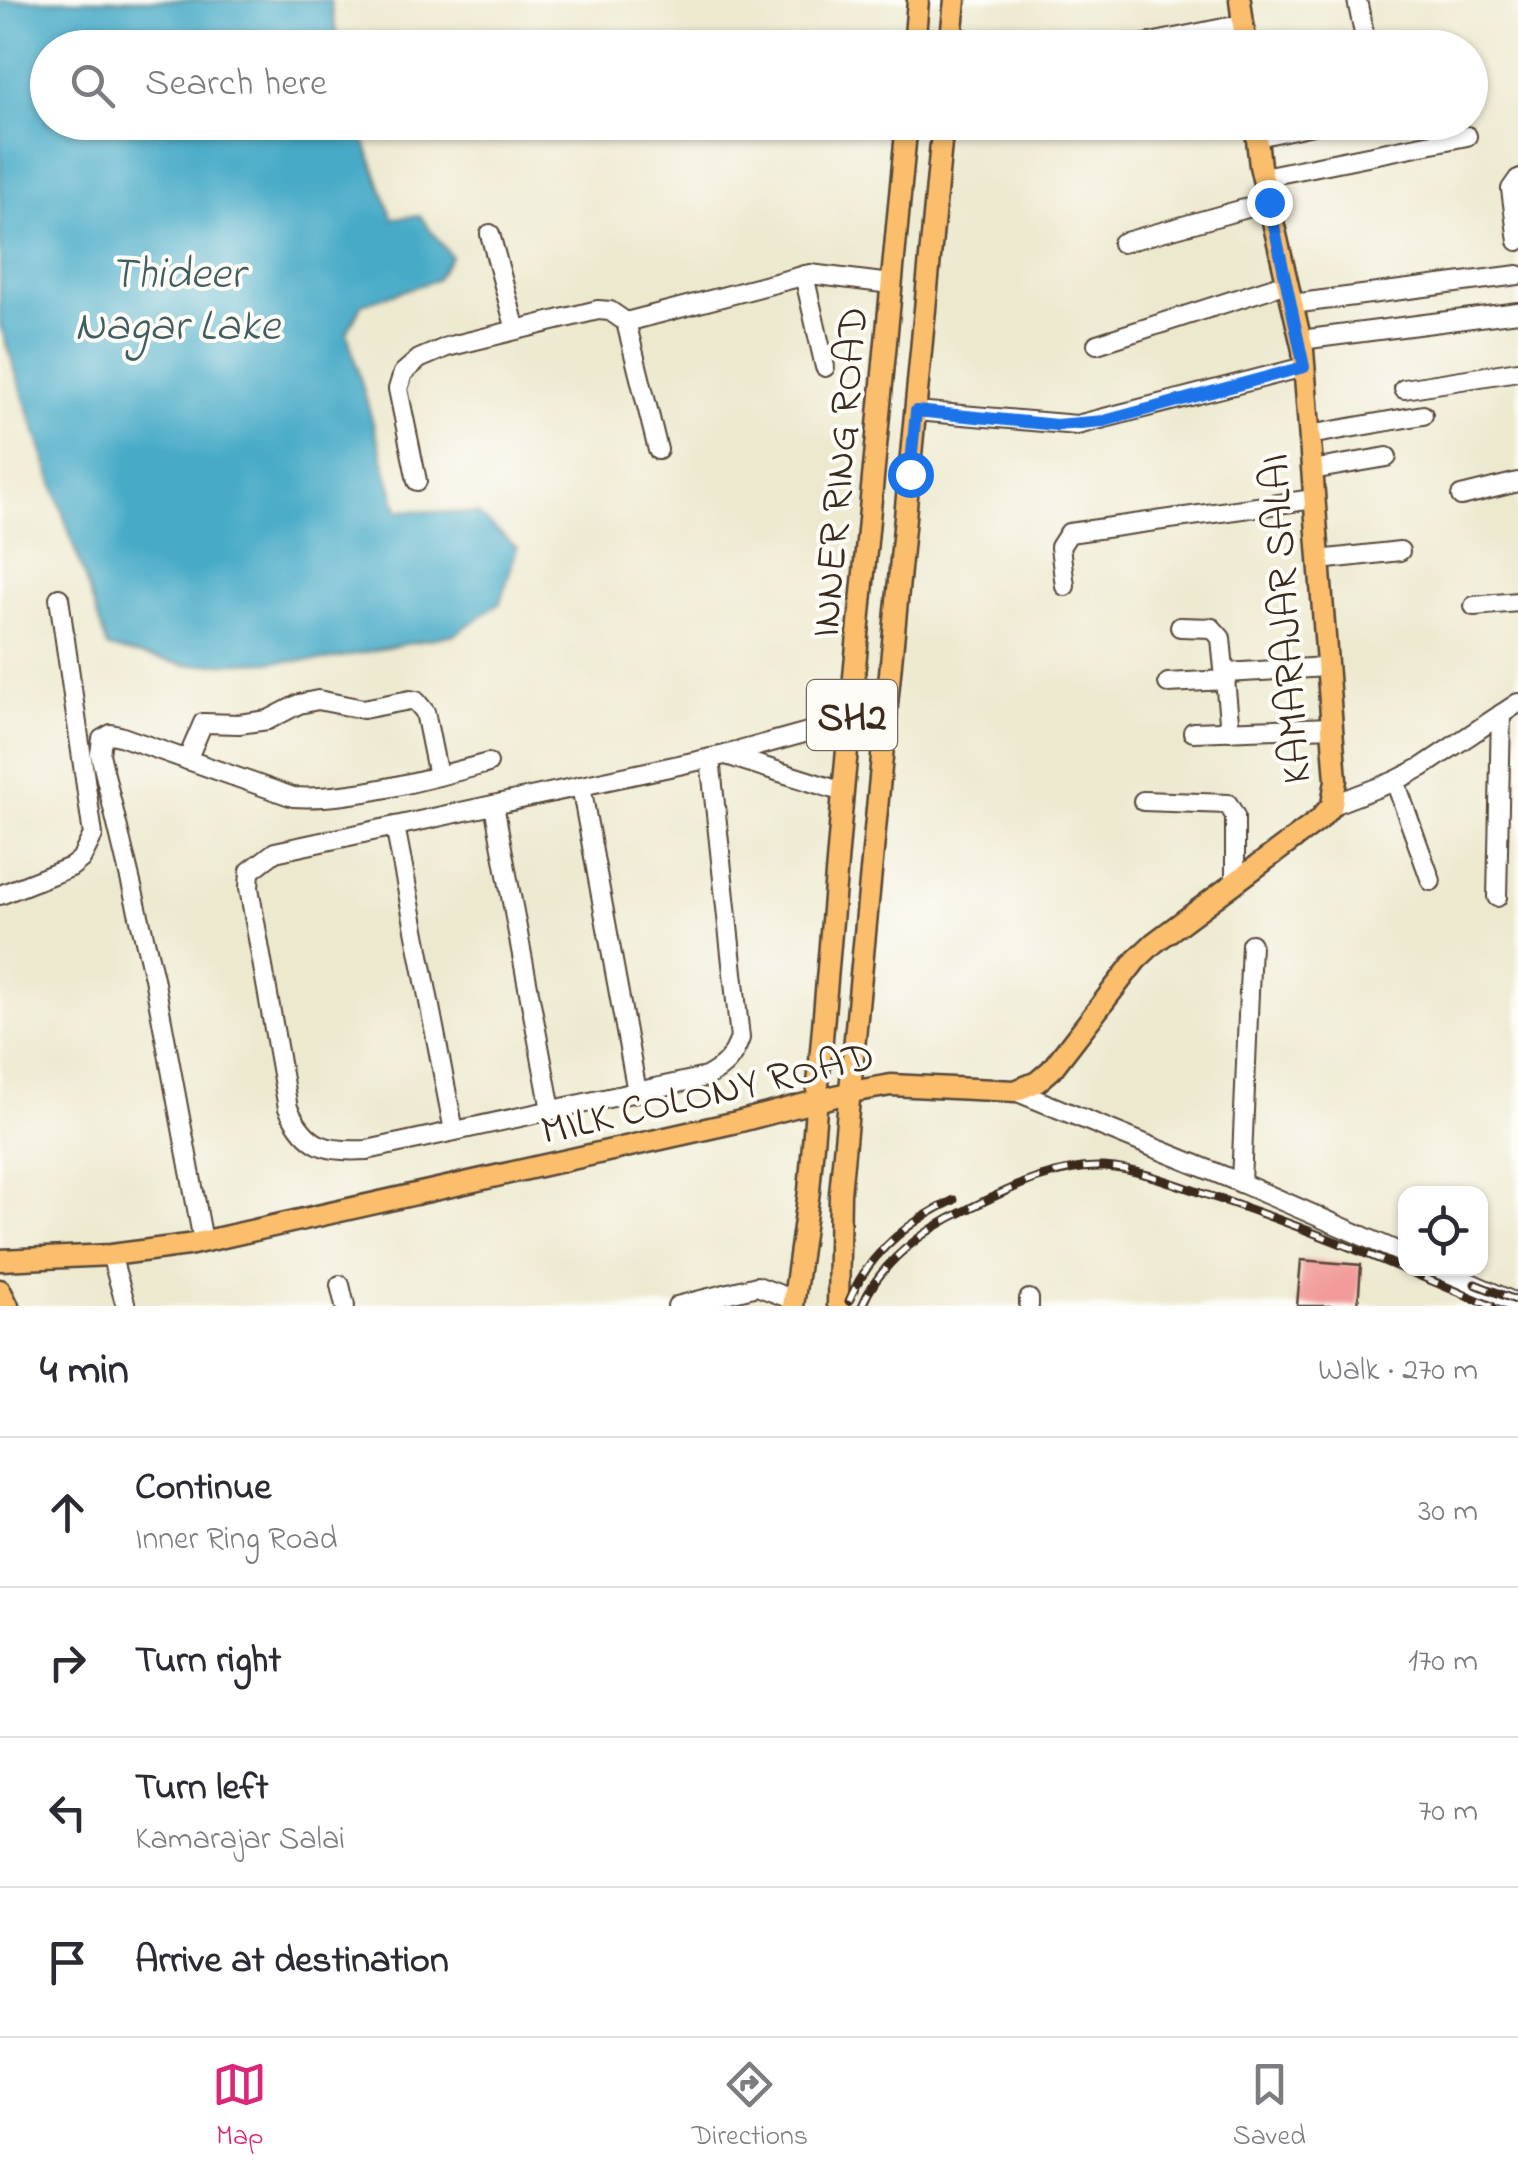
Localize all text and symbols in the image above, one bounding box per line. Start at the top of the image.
search box [30,30,1488,140]
text: Search here [145,57,327,113]
icon: search [65,58,120,113]
route end [1247,180,1293,226]
water label: Thideer Nagar Lake [74,243,281,361]
street label: INNER RING ROAD [797,304,886,640]
route start [888,452,934,498]
street label: KAMARAJAR SALAI [1246,452,1329,786]
road number: SH2 [807,680,897,750]
street label: MILK COLONY ROAD [535,1027,881,1163]
map controls [1398,1186,1488,1276]
button: locate [1398,1186,1488,1276]
text: 4 min [40,1341,129,1402]
text: Walk · 270 m [1318,1348,1478,1395]
text: Continue [135,1461,271,1517]
icon: ahead [40,1485,95,1540]
text: 30 m [1418,1489,1478,1536]
text: Inner Ring Road [135,1517,338,1564]
text: Turn right [135,1634,281,1690]
icon: right [40,1635,95,1690]
text: 170 m [1408,1639,1478,1686]
text: Turn left [135,1761,268,1817]
icon: left [40,1785,95,1840]
text: 70 m [1418,1789,1478,1836]
text: Kamarajar Salai [135,1817,345,1864]
text: Arrive at destination [135,1934,449,1990]
icon: arrive [40,1935,95,1990]
tab: Map [212,2057,267,2158]
tab: Directions [692,2057,808,2158]
tab: Saved [1233,2057,1306,2158]

